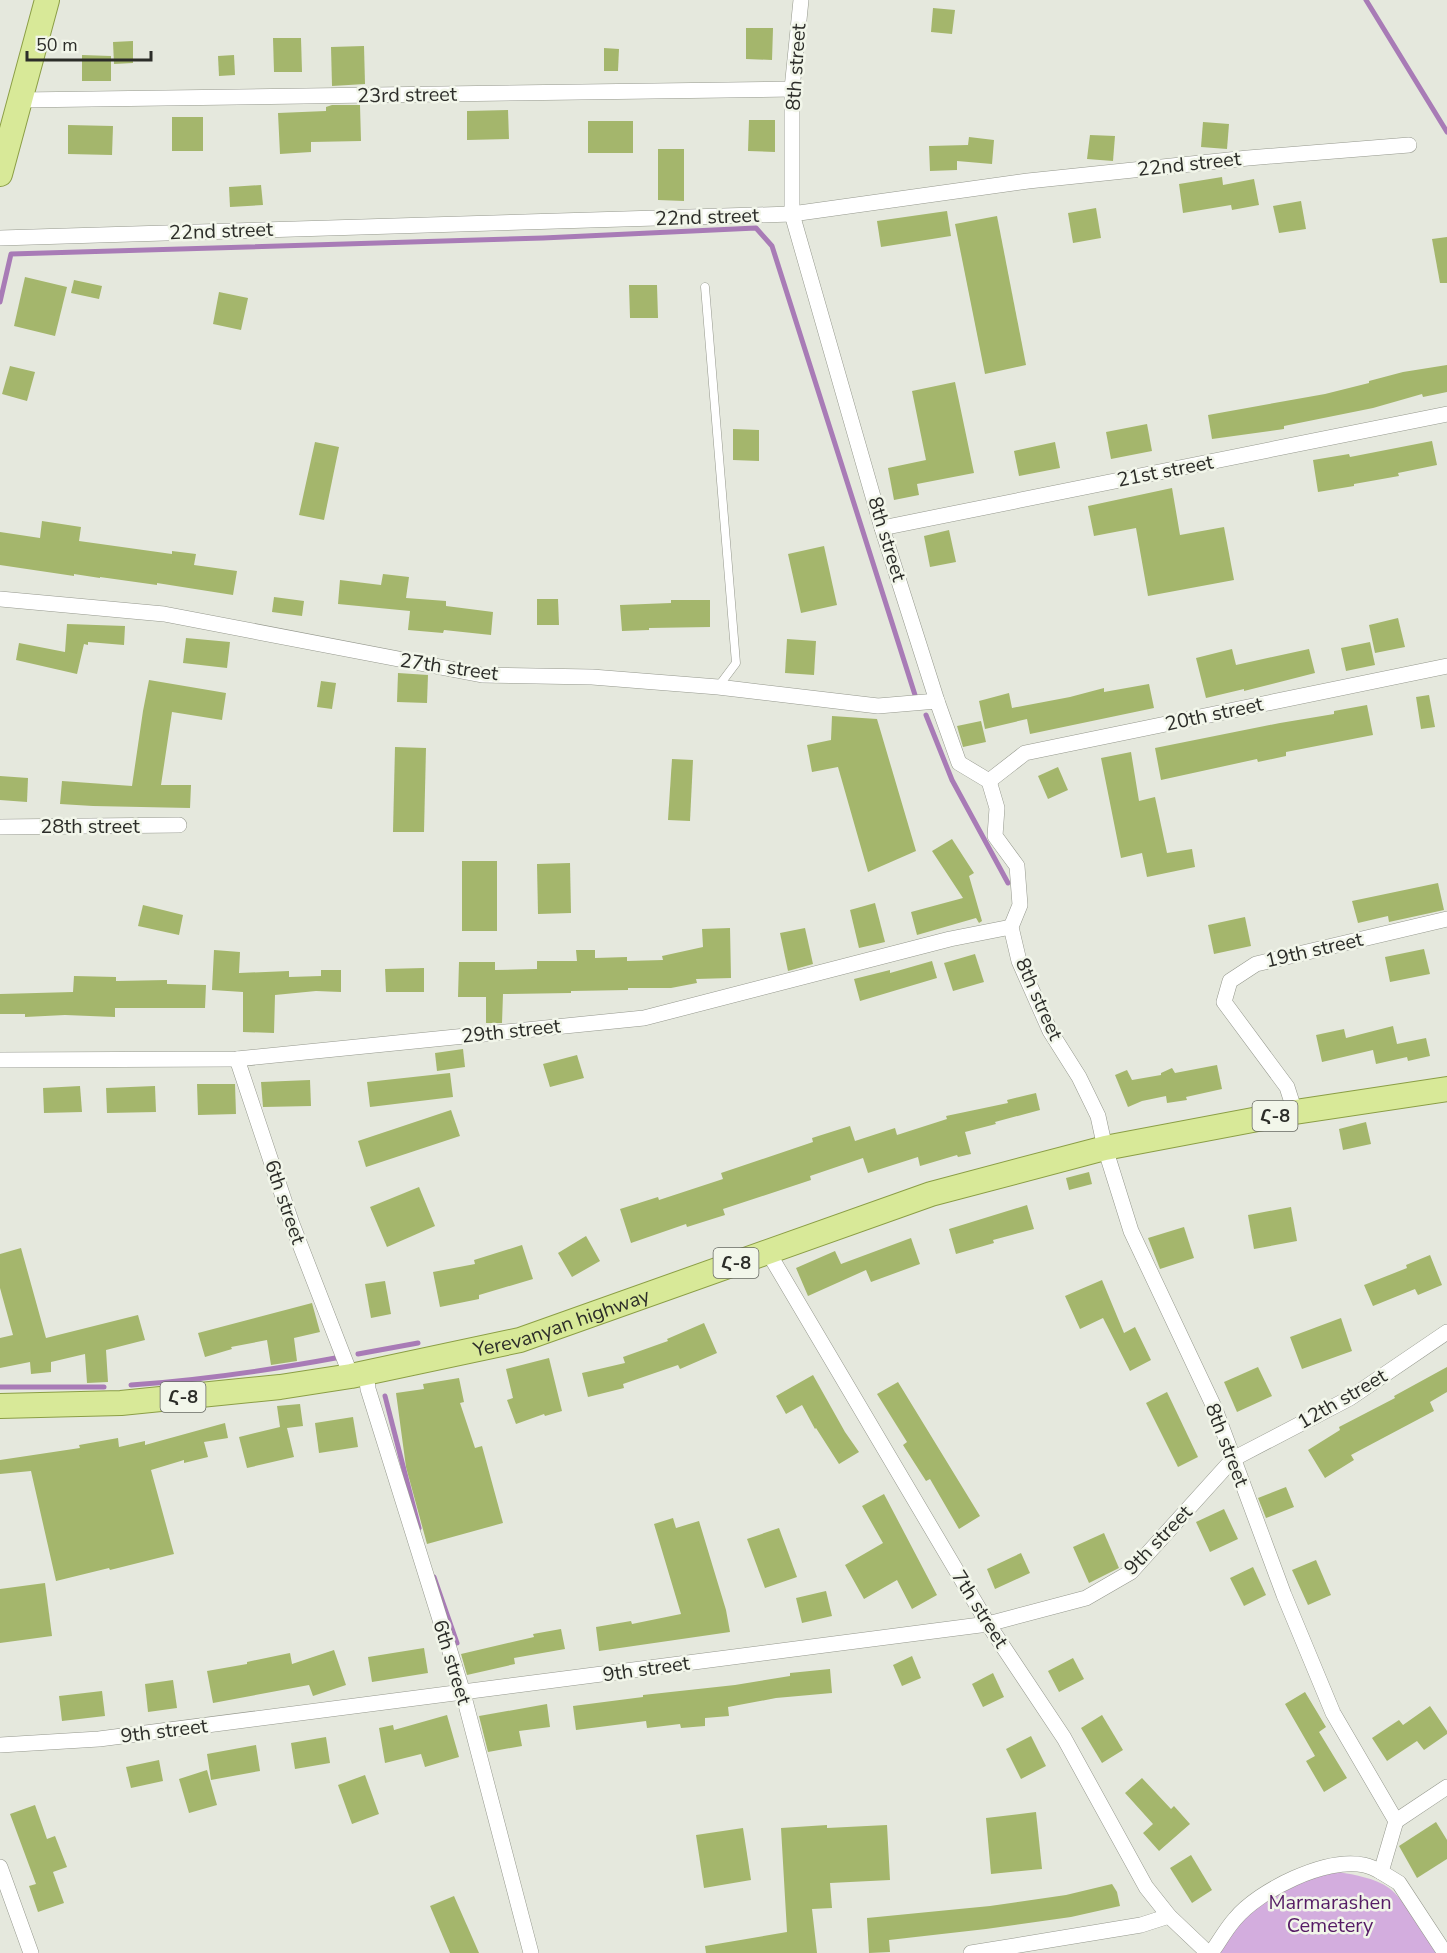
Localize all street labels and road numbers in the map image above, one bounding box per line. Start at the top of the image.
street label: 8th street [779,22,813,111]
street label: 23rd street [357,81,458,109]
street label: 22nd street [1136,145,1243,183]
street label: 22nd street [655,202,760,232]
street label: 22nd street [169,216,274,246]
street label: 21st street [1115,448,1216,494]
street label: 8th street [861,493,913,586]
street label: 27th street [398,647,501,687]
street label: 20th street [1163,690,1266,738]
street label: 28th street [40,813,141,840]
street label: 19th street [1263,925,1366,974]
street label: 8th street [1009,954,1069,1045]
street label: 29th street [460,1012,563,1050]
road number: Հ-8 [1252,1101,1298,1131]
street label: 6th street [258,1156,312,1249]
road number: Հ-8 [714,1248,758,1278]
street label: Yerevanyan highway [470,1281,654,1363]
street label: 12th street [1292,1362,1393,1436]
road number: Հ-8 [160,1382,206,1412]
street label: 8th street [1199,1399,1256,1492]
street label: 9th street [1118,1498,1199,1581]
street label: 7th street [945,1565,1015,1654]
street label: 6th street [426,1616,478,1709]
street label: 9th street [601,1649,692,1688]
street label: 9th street [119,1712,210,1750]

